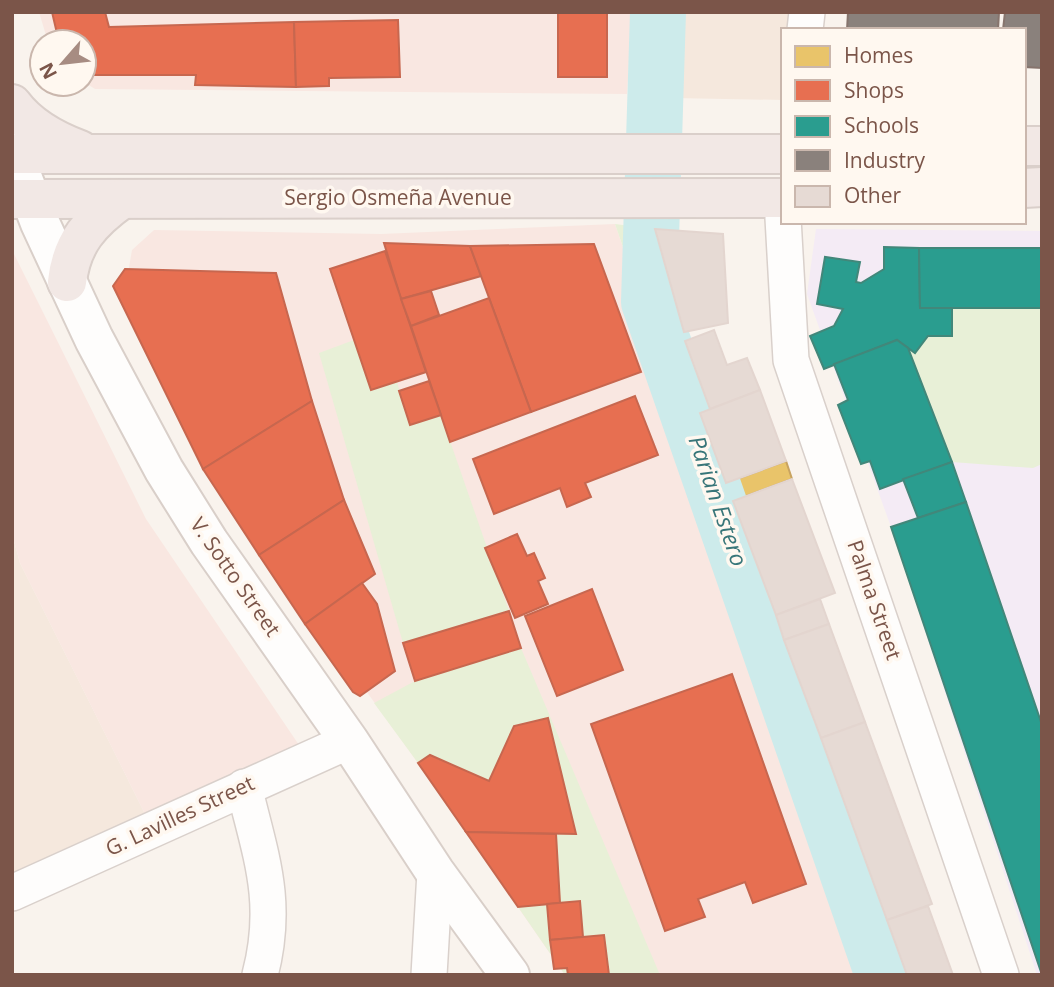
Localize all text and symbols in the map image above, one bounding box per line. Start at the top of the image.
north arrow [28,28,98,98]
legend [781,28,1026,224]
text: Homes [844,41,913,69]
text: N [33,58,63,84]
text: Shops [844,76,904,104]
text: Schools [844,111,919,139]
text: Industry [844,146,926,174]
text: Other [844,181,901,209]
street label: Sergio Osmeña Avenue [284,183,512,211]
water label: Parian Estero [682,431,756,570]
street label: V. Sotto Street [184,511,287,642]
street label: Palma Street [841,536,909,663]
street label: G. Lavilles Street [101,768,259,862]

